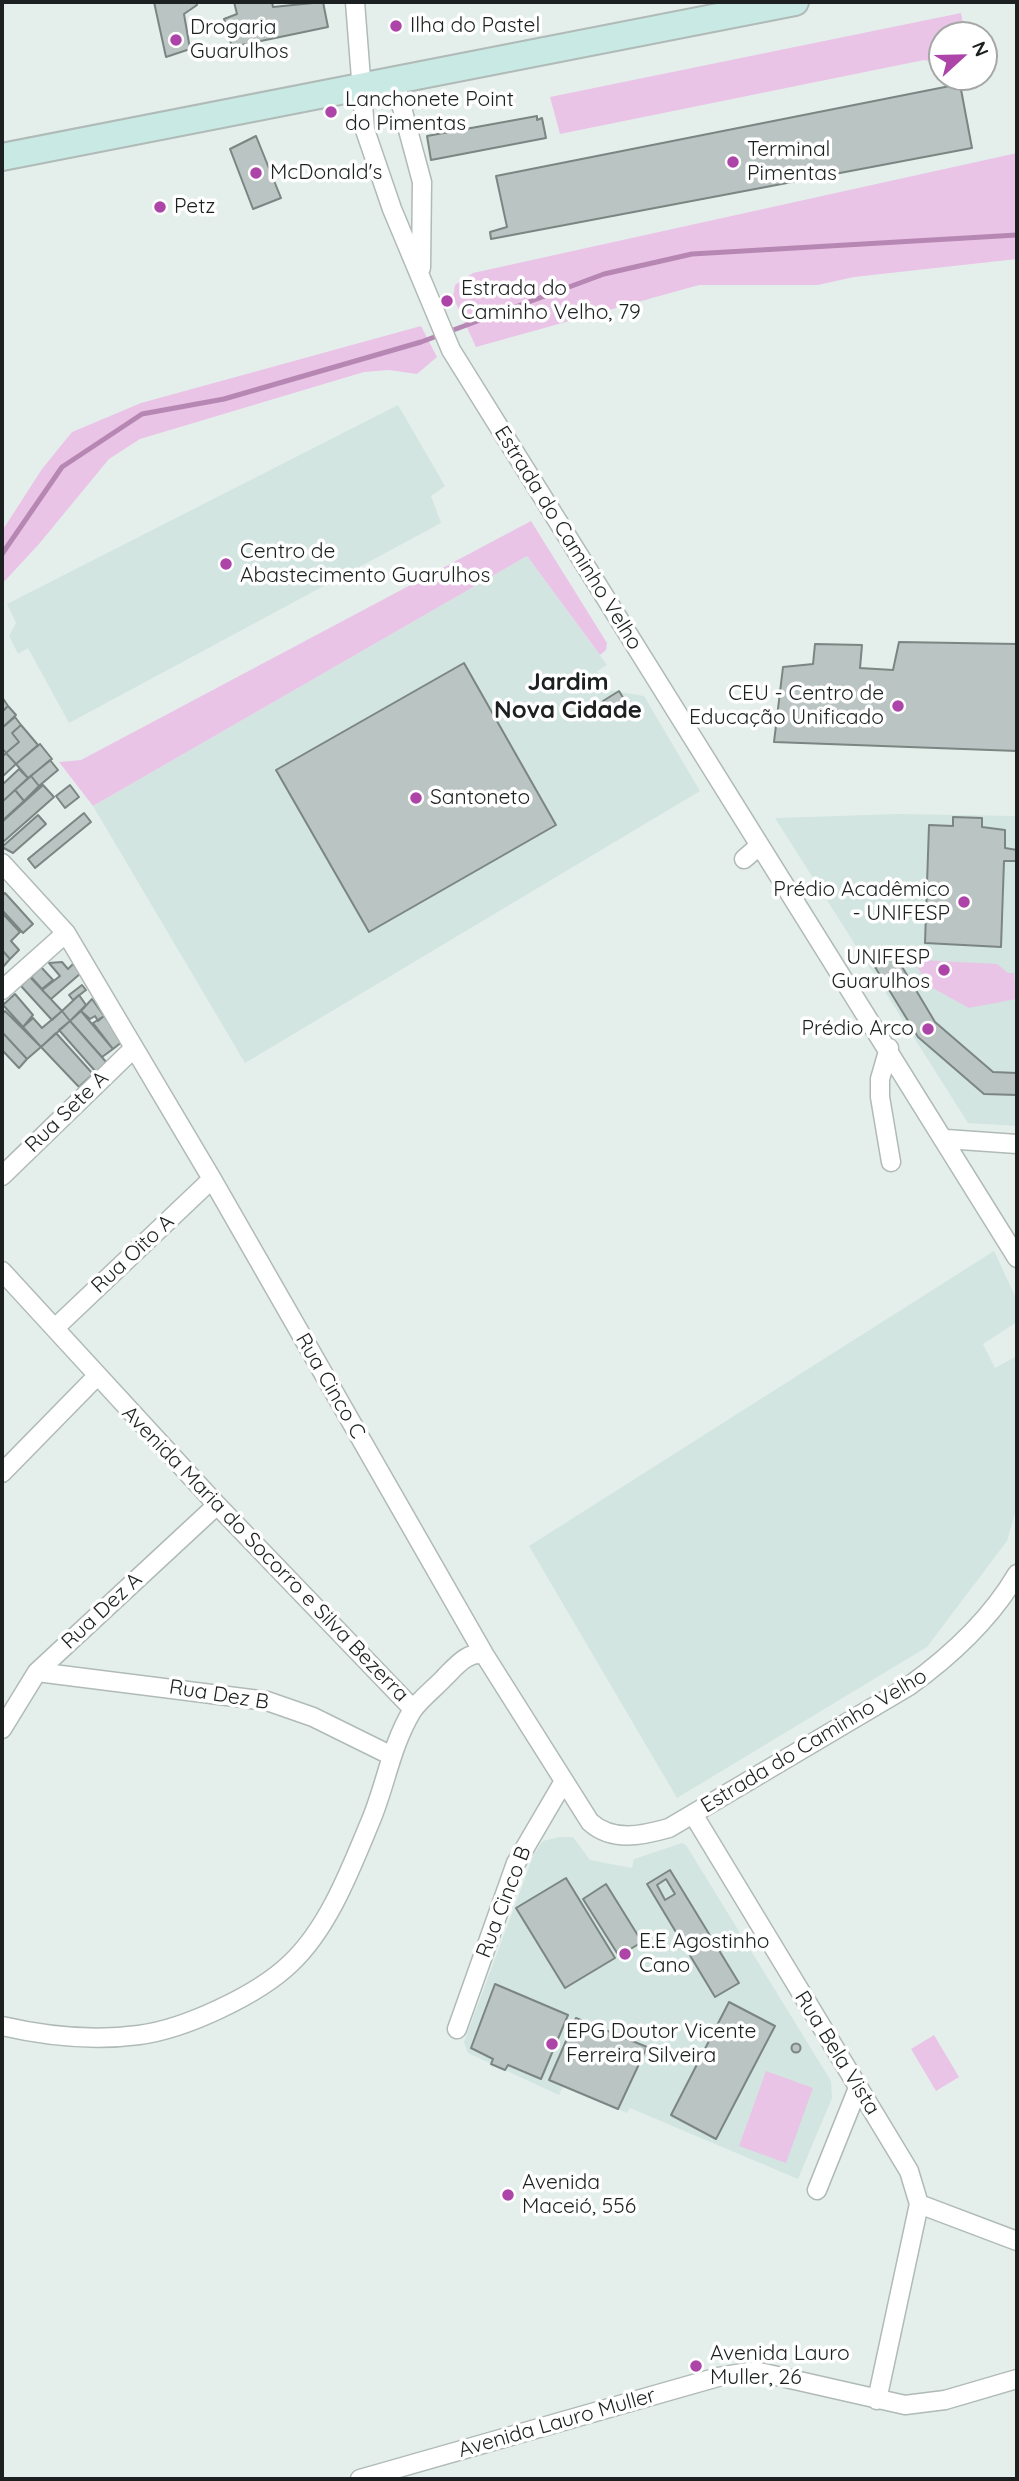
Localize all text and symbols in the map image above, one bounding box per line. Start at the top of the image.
place label: Ilha do Pastel [410,13,540,39]
place label: Drogaria Guarulhos [190,15,289,65]
marker: Ilha do Pastel [388,18,404,34]
north arrow [928,21,998,91]
marker: Drogaria Guarulhos [168,32,184,48]
text: N [967,38,994,60]
place label: Lanchonete Point do Pimentas [345,87,514,137]
marker: Lanchonete Point do Pimentas [323,104,339,120]
place label: Terminal Pimentas [747,137,837,187]
marker: Terminal Pimentas [725,154,741,170]
place label: McDonald's [270,160,382,186]
marker: McDonald's [248,165,264,181]
place label: Petz [174,194,215,220]
marker: Petz [152,199,168,215]
place label: Estrada do Caminho Velho, 79 [461,276,641,326]
marker: Estrada do Caminho Velho, 79 [439,293,455,309]
street label: Estrada do Caminho Velho [489,421,647,655]
place label: Centro de Abastecimento Guarulhos [240,539,490,589]
marker: Centro de Abastecimento Guarulhos [218,556,234,572]
district label: Jardim Nova Cidade [494,669,642,725]
place label: CEU - Centro de Educação Unificado [689,681,884,731]
marker: CEU - Centro de Educação Unificado [890,698,906,714]
place label: Santoneto [430,785,530,811]
marker: Santoneto [408,790,424,806]
place label: Prédio Acadêmico - UNIFESP [773,877,950,927]
marker: Prédio Acadêmico - UNIFESP [956,894,972,910]
place label: UNIFESP Guarulhos [831,945,930,995]
marker: UNIFESP Guarulhos [936,962,952,978]
place label: Prédio Arco [802,1016,914,1042]
marker: Prédio Arco [920,1021,936,1037]
street label: Rua Sete A [20,1066,114,1158]
street label: Rua Oito A [86,1209,180,1299]
street label: Rua Cinco C [290,1329,370,1443]
street label: Avenida Maria do Socorro e Silva Bezerra [116,1401,414,1707]
street label: Rua Dez A [57,1567,147,1655]
street label: Estrada do Caminho Velho [696,1663,932,1819]
street label: Rua Dez B [167,1675,271,1715]
street label: Rua Cinco B [471,1843,537,1961]
place label: E.E Agostinho Cano [639,1929,770,1979]
marker: E.E Agostinho Cano [617,1946,633,1962]
street label: Rua Bela Vista [789,1986,885,2120]
place label: EPG Doutor Vicente Ferreira Silveira [566,2019,756,2069]
marker: EPG Doutor Vicente Ferreira Silveira [544,2036,560,2052]
place label: Avenida Maceió, 556 [522,2170,636,2220]
marker: Avenida Maceió, 556 [500,2187,516,2203]
place label: Avenida Lauro Muller, 26 [710,2341,850,2391]
marker: Avenida Lauro Muller, 26 [688,2358,704,2374]
street label: Avenida Lauro Muller [455,2383,659,2463]

